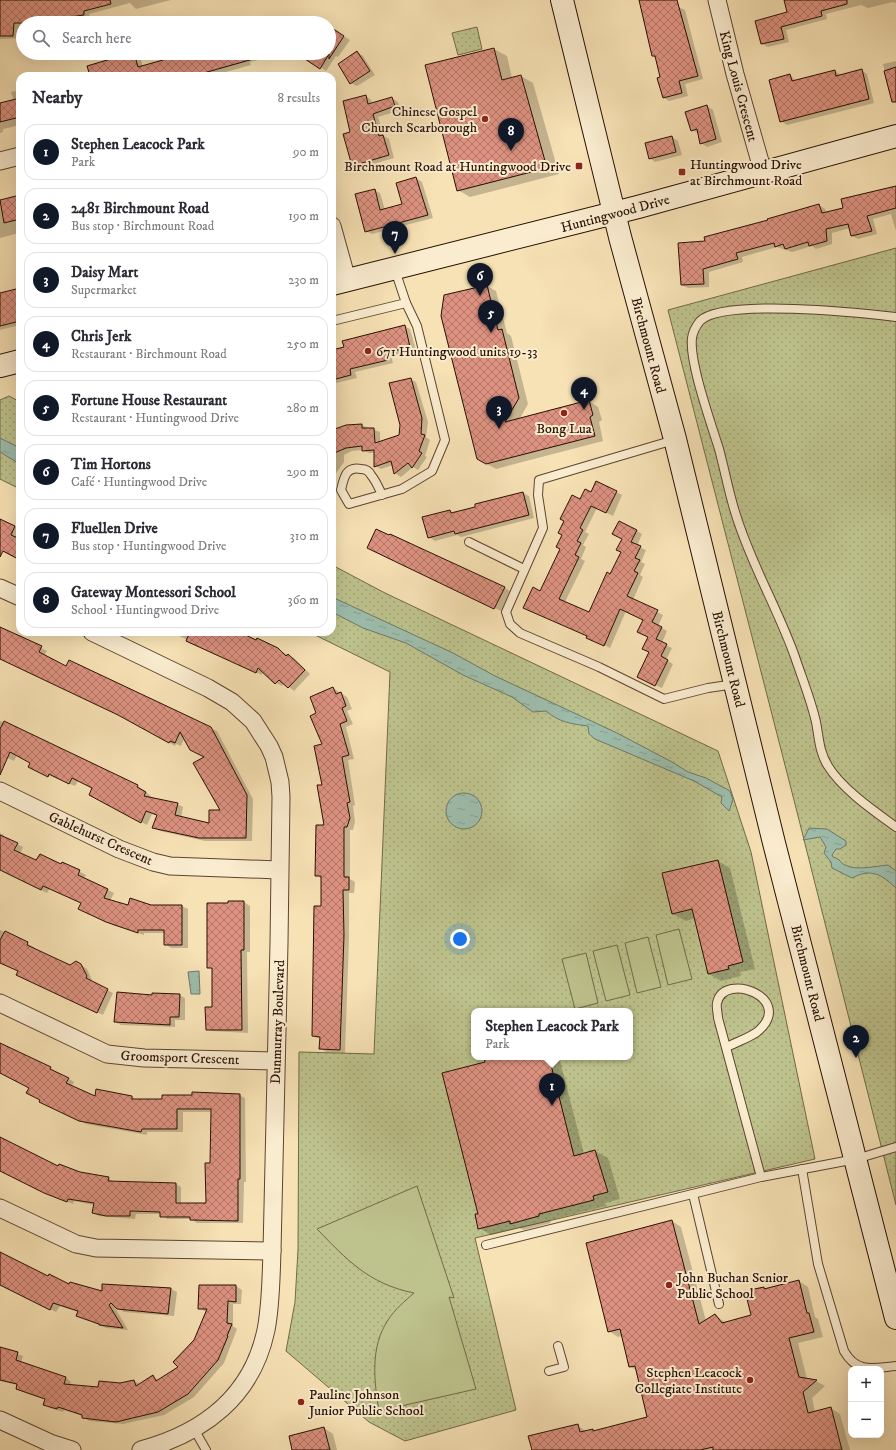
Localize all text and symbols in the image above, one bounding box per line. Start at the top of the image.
search box [16,16,336,60]
icon: search [30,27,52,49]
text: Search here [62,29,131,48]
street label: King Louis Crescent [715,29,762,144]
text: Nearby [32,87,82,109]
text: 8 results [278,90,320,106]
place label: Chinese Gospel Church Scarborough [361,103,478,137]
marker: Chinese Gospel Church Scarborough [480,114,490,124]
pin: 8 [498,118,524,151]
text: Stephen Leacock Park [71,135,205,154]
text: 1 [44,144,48,160]
text: 90 m [293,144,319,160]
text: Park [71,154,95,170]
place label: Huntingwood Drive at Birchmount Road [690,156,802,190]
place label: Birchmount Road at Huntingwood Drive [344,158,571,176]
marker: Birchmount Road at Huntingwood Drive [574,161,584,171]
marker: Huntingwood Drive at Birchmount Road [677,167,687,177]
street label: Huntingwood Drive [559,191,672,237]
text: 2481 Birchmount Road [71,199,209,218]
text: 2 [43,208,49,224]
text: 190 m [288,208,319,224]
text: Bus stop · Birchmount Road [71,218,214,234]
pin: 7 [382,221,408,254]
text: Daisy Mart [71,263,138,282]
pin: 6 [467,263,493,296]
text: 3 [44,272,48,288]
text: 230 m [288,272,319,288]
text: Supermarket [71,282,137,298]
street label: Birchmount Road [627,295,670,395]
pin: 5 [478,300,504,333]
text: Chris Jerk [71,327,131,346]
text: 4 [42,336,50,352]
text: 250 m [287,336,319,352]
place label: 671 Huntingwood units 19-33 [376,343,537,361]
text: Restaurant · Birchmount Road [71,346,227,362]
marker: 671 Huntingwood units 19-33 [363,346,373,356]
pin: 4 [571,377,597,410]
text: Fortune House Restaurant [71,391,227,410]
pin: 3 [486,396,512,429]
text: 5 [43,400,49,416]
text: 280 m [287,400,319,416]
marker: Bong Lua [559,408,569,418]
text: Restaurant · Huntingwood Drive [71,410,239,426]
place label: Bong Lua [536,420,592,438]
text: Tim Hortons [71,455,151,474]
text: 6 [43,464,49,480]
text: 290 m [287,464,319,480]
text: Café · Huntingwood Drive [71,474,207,490]
text: Fluellen Drive [71,519,158,538]
text: 7 [43,528,49,544]
text: 310 m [290,528,319,544]
text: Bus stop · Huntingwood Drive [71,538,226,554]
text: Gateway Montessori School [71,583,236,602]
text: 8 [43,592,49,608]
text: 360 m [288,592,319,608]
text: School · Huntingwood Drive [71,602,219,618]
street label: Birchmount Road [707,609,749,709]
street label: Gablehurst Crescent [46,808,156,870]
street label: Birchmount Road [786,923,828,1023]
your location [450,929,470,949]
street label: Dunmurray Boulevard [267,960,289,1084]
popup [471,1008,633,1060]
text: Stephen Leacock Park [485,1017,619,1036]
pin: 2 [843,1025,869,1058]
text: Park [485,1036,509,1052]
street label: Groomsport Crescent [120,1047,240,1069]
pin: 1 [539,1073,565,1106]
place label: John Buchan Senior Public School [675,1269,789,1303]
marker: John Buchan Senior Public School [664,1280,674,1290]
place label: Stephen Leacock Collegiate Institute [635,1364,742,1398]
map controls [848,1366,884,1438]
button: + [848,1366,884,1402]
marker: Stephen Leacock Collegiate Institute [745,1375,755,1385]
place label: Pauline Johnson Junior Public School [307,1386,424,1420]
marker: Pauline Johnson Junior Public School [296,1397,306,1407]
button: − [848,1402,884,1438]

